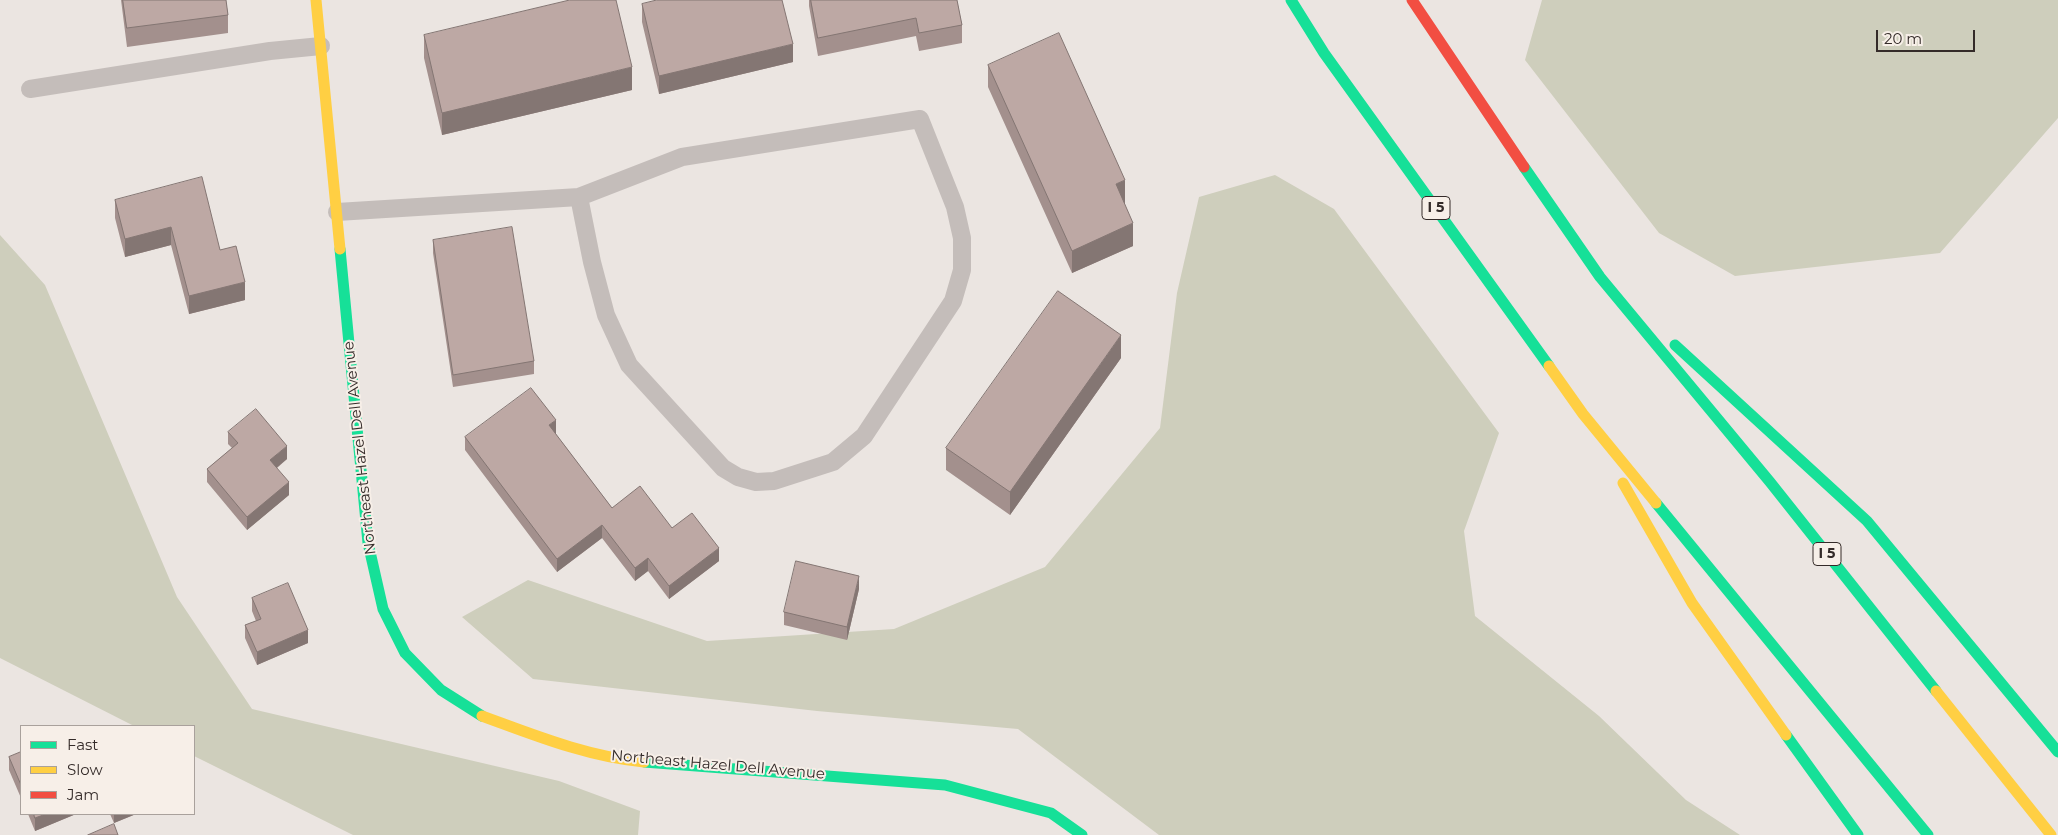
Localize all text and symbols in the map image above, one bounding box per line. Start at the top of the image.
scale bar [1878,20,1977,52]
text: 20 m [1884,29,1922,48]
road number: I 5 [1422,197,1450,220]
street label: Northeast Hazel Dell Avenue [340,340,380,556]
road number: I 5 [1813,542,1841,566]
legend [20,725,195,815]
text: Fast [67,735,98,754]
street label: Northeast Hazel Dell Avenue [610,747,826,783]
text: Slow [67,760,103,779]
text: Jam [67,785,99,804]

